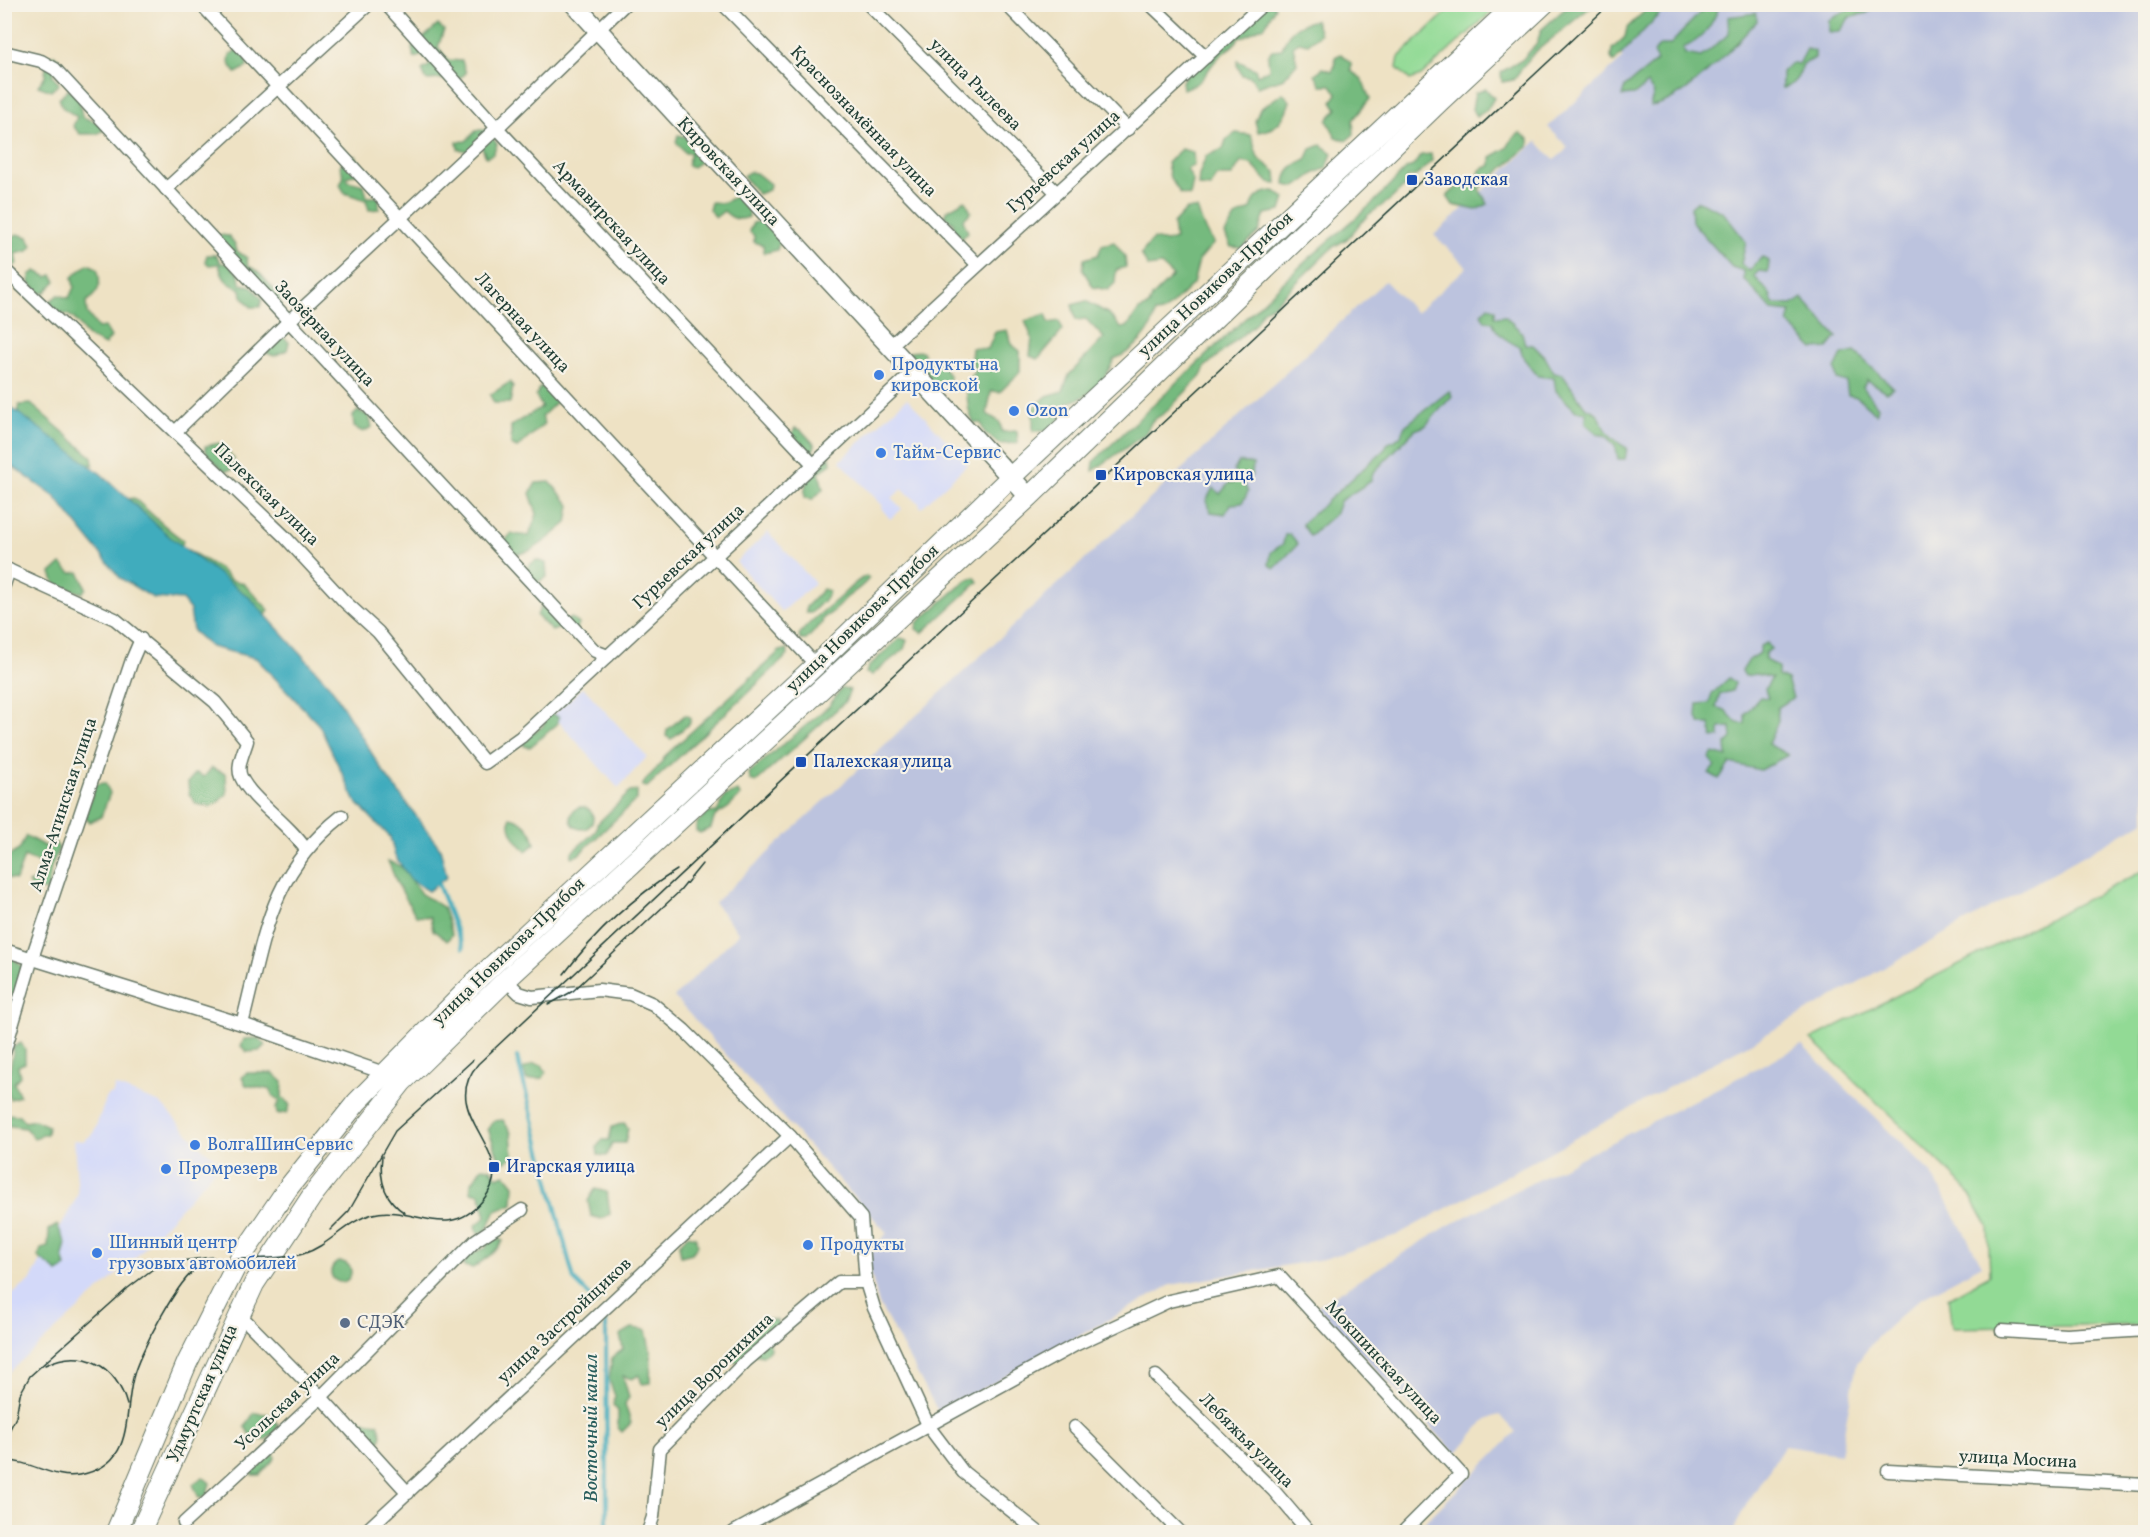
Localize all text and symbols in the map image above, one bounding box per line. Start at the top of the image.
street label: улица Рылеева [923,33,1027,137]
street label: Краснознамённая улица [784,41,942,203]
street label: Гурьевская улица [1002,104,1126,220]
street label: Кировская улица [671,112,785,232]
street label: Армавирская улица [546,155,676,291]
place label: Заводская [1424,168,1508,193]
marker: Заводская [1405,173,1419,187]
street label: улица Новикова-Прибоя [1133,206,1299,364]
street label: Лагерная улица [468,267,576,379]
street label: Заозёрная улица [268,275,380,393]
place label: Продукты на кировской [891,353,999,399]
marker: Продукты на кировской [872,368,886,382]
place label: Ozon [1026,399,1069,424]
marker: Ozon [1007,404,1021,418]
street label: Палехская улица [207,438,325,552]
place label: Тайм-Сервис [893,441,1001,466]
marker: Тайм-Сервис [874,446,888,460]
place label: Кировская улица [1113,463,1254,488]
marker: Кировская улица [1094,468,1108,482]
street label: Гурьевская улица [628,498,750,616]
street label: улица Новикова-Прибоя [781,539,945,699]
street label: Алма-Атинская улица [24,715,104,895]
place label: Палехская улица [813,750,952,775]
marker: Палехская улица [794,755,808,769]
street label: улица Новикова-Прибоя [427,872,591,1032]
place label: ВолгаШинСервис [207,1133,353,1158]
marker: ВолгаШинСервис [188,1138,202,1152]
place label: Игарская улица [506,1155,635,1180]
place label: Промрезерв [178,1157,278,1182]
marker: Игарская улица [487,1160,501,1174]
marker: Промрезерв [159,1162,173,1176]
place label: Шинный центр грузовых автомобилей [109,1231,296,1277]
place label: Продукты [820,1233,905,1258]
marker: Продукты [801,1238,815,1252]
marker: Шинный центр грузовых автомобилей [90,1246,104,1260]
street label: улица Застройщиков [492,1252,638,1390]
street label: Мокшинская улица [1319,1295,1447,1431]
street label: улица Воронихина [650,1308,780,1434]
place label: СДЭК [357,1311,405,1336]
marker: СДЭК [338,1316,352,1330]
street label: Удмуртская улица [161,1321,245,1467]
street label: Усольская улица [230,1347,346,1457]
water label: Восточный канал [578,1354,606,1502]
street label: Лебяжья улица [1193,1388,1299,1494]
street label: улица Мосина [1958,1444,2078,1476]

